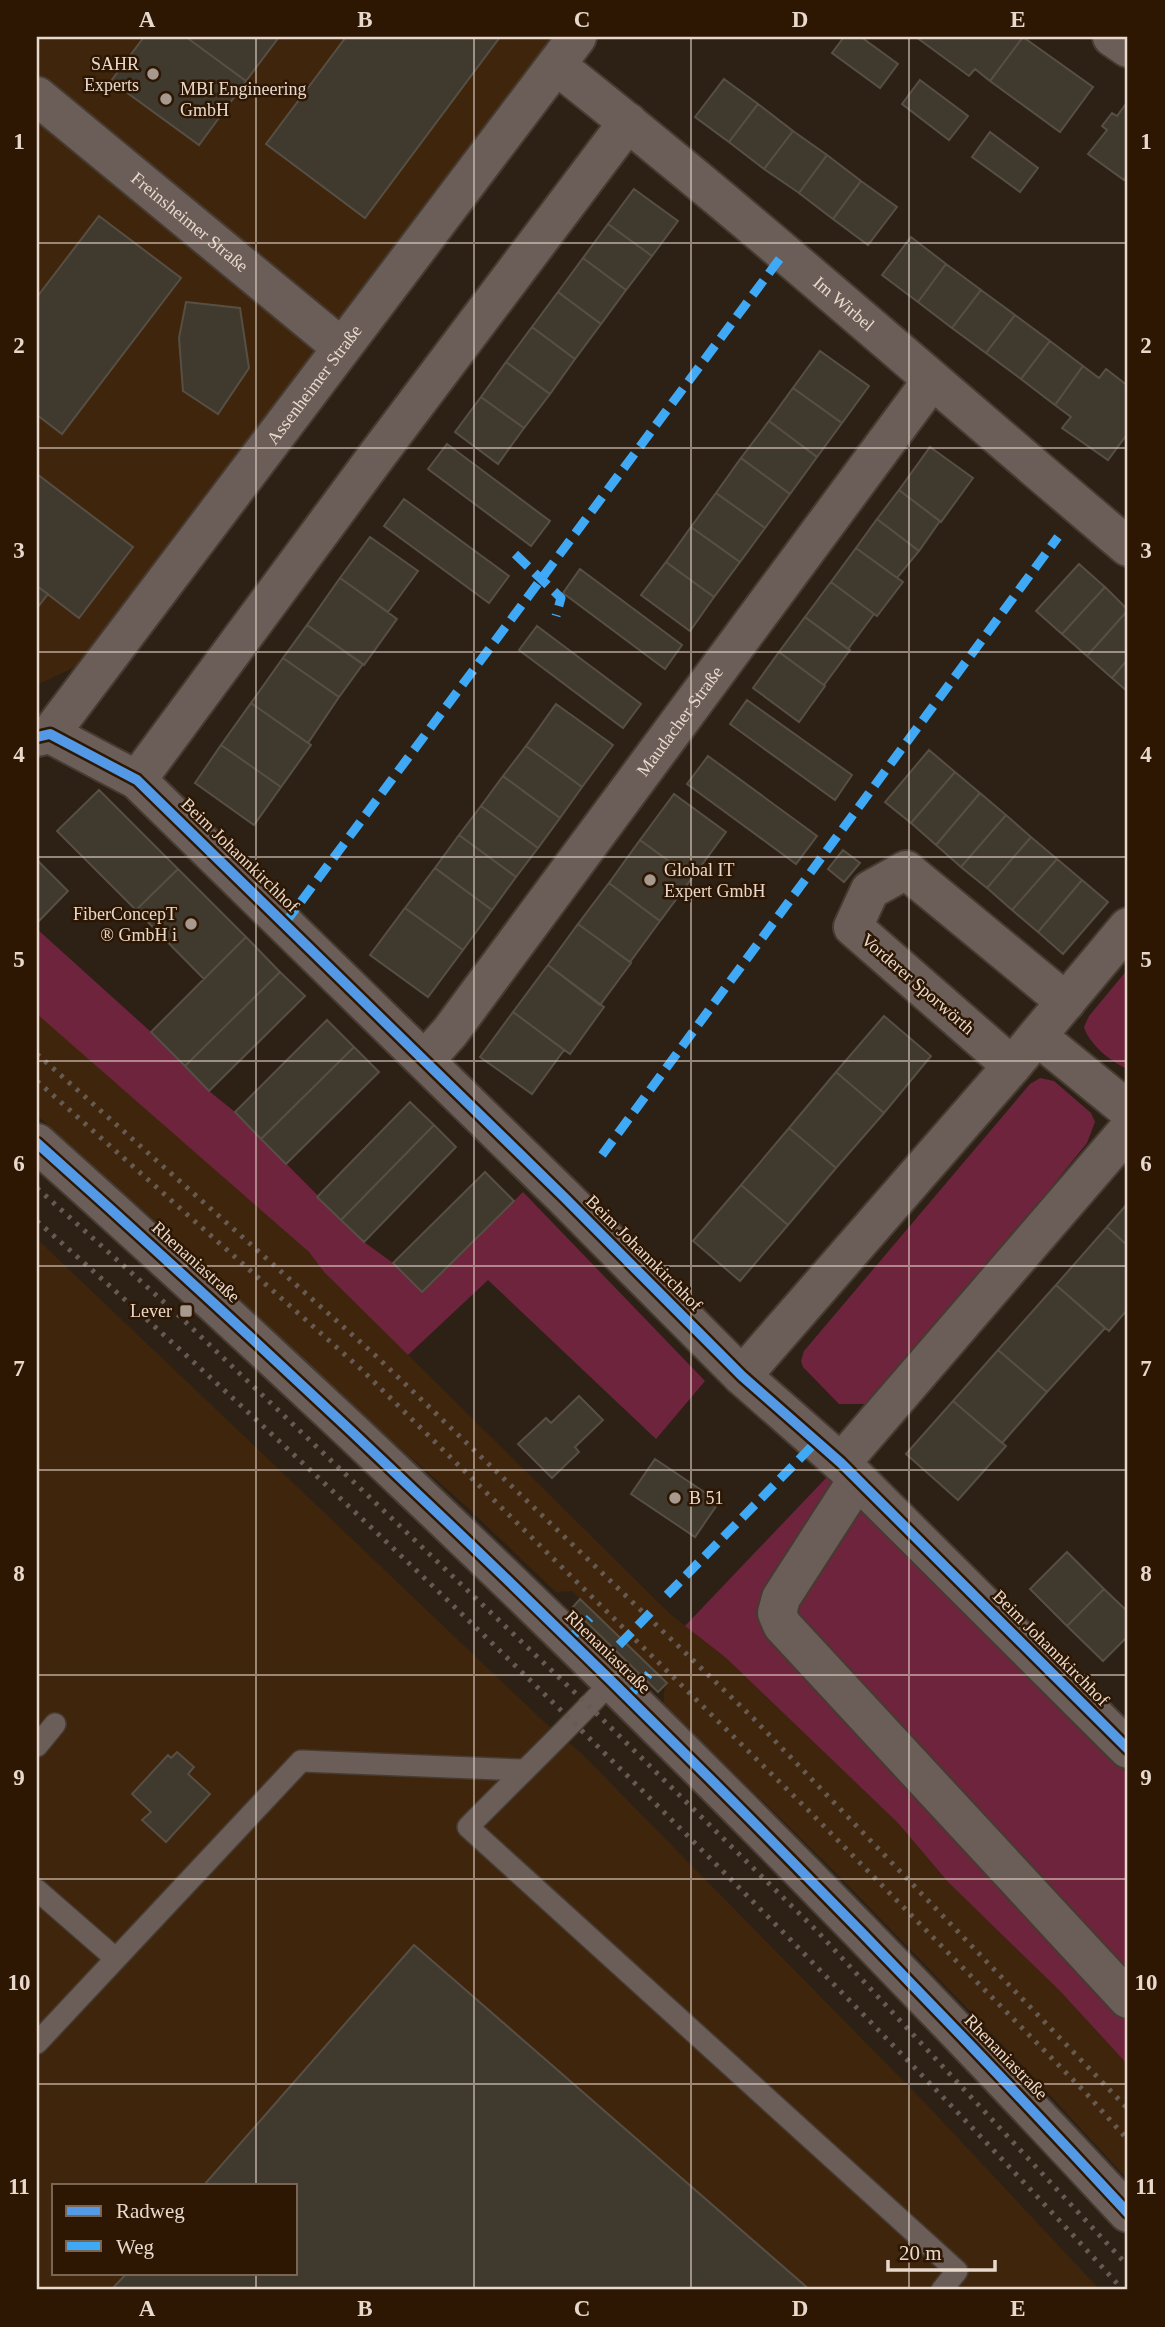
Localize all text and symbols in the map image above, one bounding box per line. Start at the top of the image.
text: A [139,7,156,32]
text: B [357,7,373,32]
text: C [574,7,590,32]
text: D [792,7,808,32]
text: E [1010,7,1026,32]
place label: SAHR Experts [84,54,139,95]
marker: SAHR Experts [145,66,161,82]
place label: MBI Engineering GmbH [180,79,306,120]
marker: MBI Engineering GmbH [158,91,174,107]
text: 1 [13,129,25,154]
text: 1 [1140,129,1152,154]
street label: Freinsheimer Straße [127,168,252,276]
street label: Im Wirbel [809,272,878,335]
street label: Assenheimer Straße [263,321,366,448]
text: 2 [13,333,25,358]
text: 2 [1140,333,1152,358]
text: 3 [13,538,25,563]
text: 3 [1140,538,1152,563]
street label: Maudacher Straße [633,662,727,780]
text: 4 [13,742,25,767]
text: 4 [1140,742,1152,767]
street label: Beim Johannkirchhof [177,794,303,916]
place label: Global IT Expert GmbH [664,860,765,901]
marker: Global IT Expert GmbH [642,872,658,888]
place label: FiberConcepT ® GmbH i [73,904,177,945]
marker: FiberConcepT ® GmbH i [183,916,199,932]
street label: Vorderer Sporwörth [857,929,979,1039]
text: 5 [13,947,25,972]
text: 5 [1140,947,1152,972]
text: 6 [13,1151,25,1176]
text: 6 [1140,1151,1152,1176]
street label: Beim Johannkirchhof [582,1191,706,1315]
street label: Rhenaniastraße [148,1217,244,1307]
place label: Lever [130,1301,172,1321]
marker: Lever [178,1303,194,1319]
text: 7 [13,1356,25,1381]
text: 7 [1140,1356,1152,1381]
place label: B 51 [689,1488,724,1508]
marker: B 51 [667,1490,683,1506]
text: 8 [13,1561,25,1586]
text: 8 [1140,1561,1152,1586]
street label: Beim Johannkirchhof [989,1586,1113,1710]
street label: Rhenaniastraße [561,1606,655,1698]
text: 9 [13,1765,25,1790]
text: 9 [1140,1765,1152,1790]
text: 10 [8,1970,31,1995]
text: 10 [1135,1970,1158,1995]
street label: Rhenaniastraße [960,2010,1052,2104]
text: 11 [8,2174,30,2199]
text: 11 [1135,2174,1157,2199]
legend [52,2184,298,2274]
text: Radweg [116,2199,185,2223]
scale bar [888,2229,995,2273]
text: Weg [116,2235,154,2259]
text: 20 m [899,2241,942,2265]
text: A [139,2296,156,2321]
text: B [357,2296,373,2321]
text: C [574,2296,590,2321]
text: D [792,2296,808,2321]
text: E [1010,2296,1026,2321]

